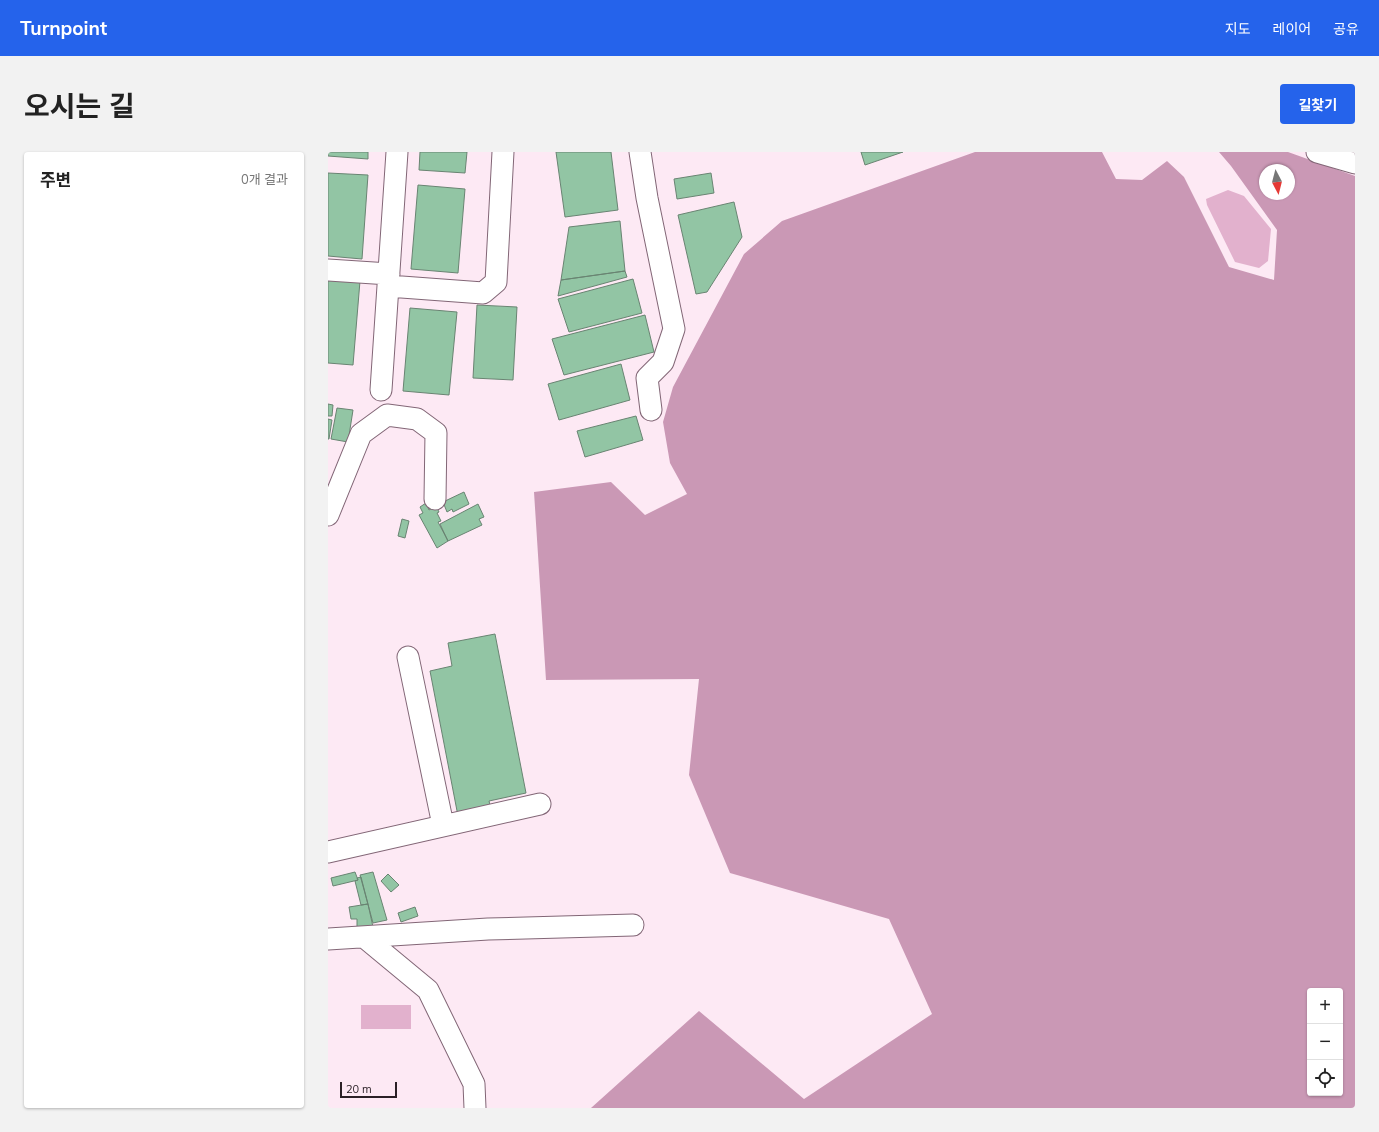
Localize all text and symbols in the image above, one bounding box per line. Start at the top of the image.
text: Turnpoint [20,16,107,40]
text: 지도 [1225,20,1251,38]
text: 레이어 [1273,20,1311,38]
text: 공유 [1333,20,1359,38]
button: 길찾기 [1280,84,1355,124]
text: 오시는 길 [24,88,135,123]
north arrow [1259,164,1295,200]
text: 주변 [40,169,71,190]
text: 0개 결과 [241,171,288,187]
map controls [1307,988,1343,1096]
button: + [1307,988,1343,1024]
button: − [1307,1024,1343,1060]
button: locate [1307,1060,1343,1096]
scale bar [340,1080,397,1099]
text: 20 m [346,1082,372,1096]

